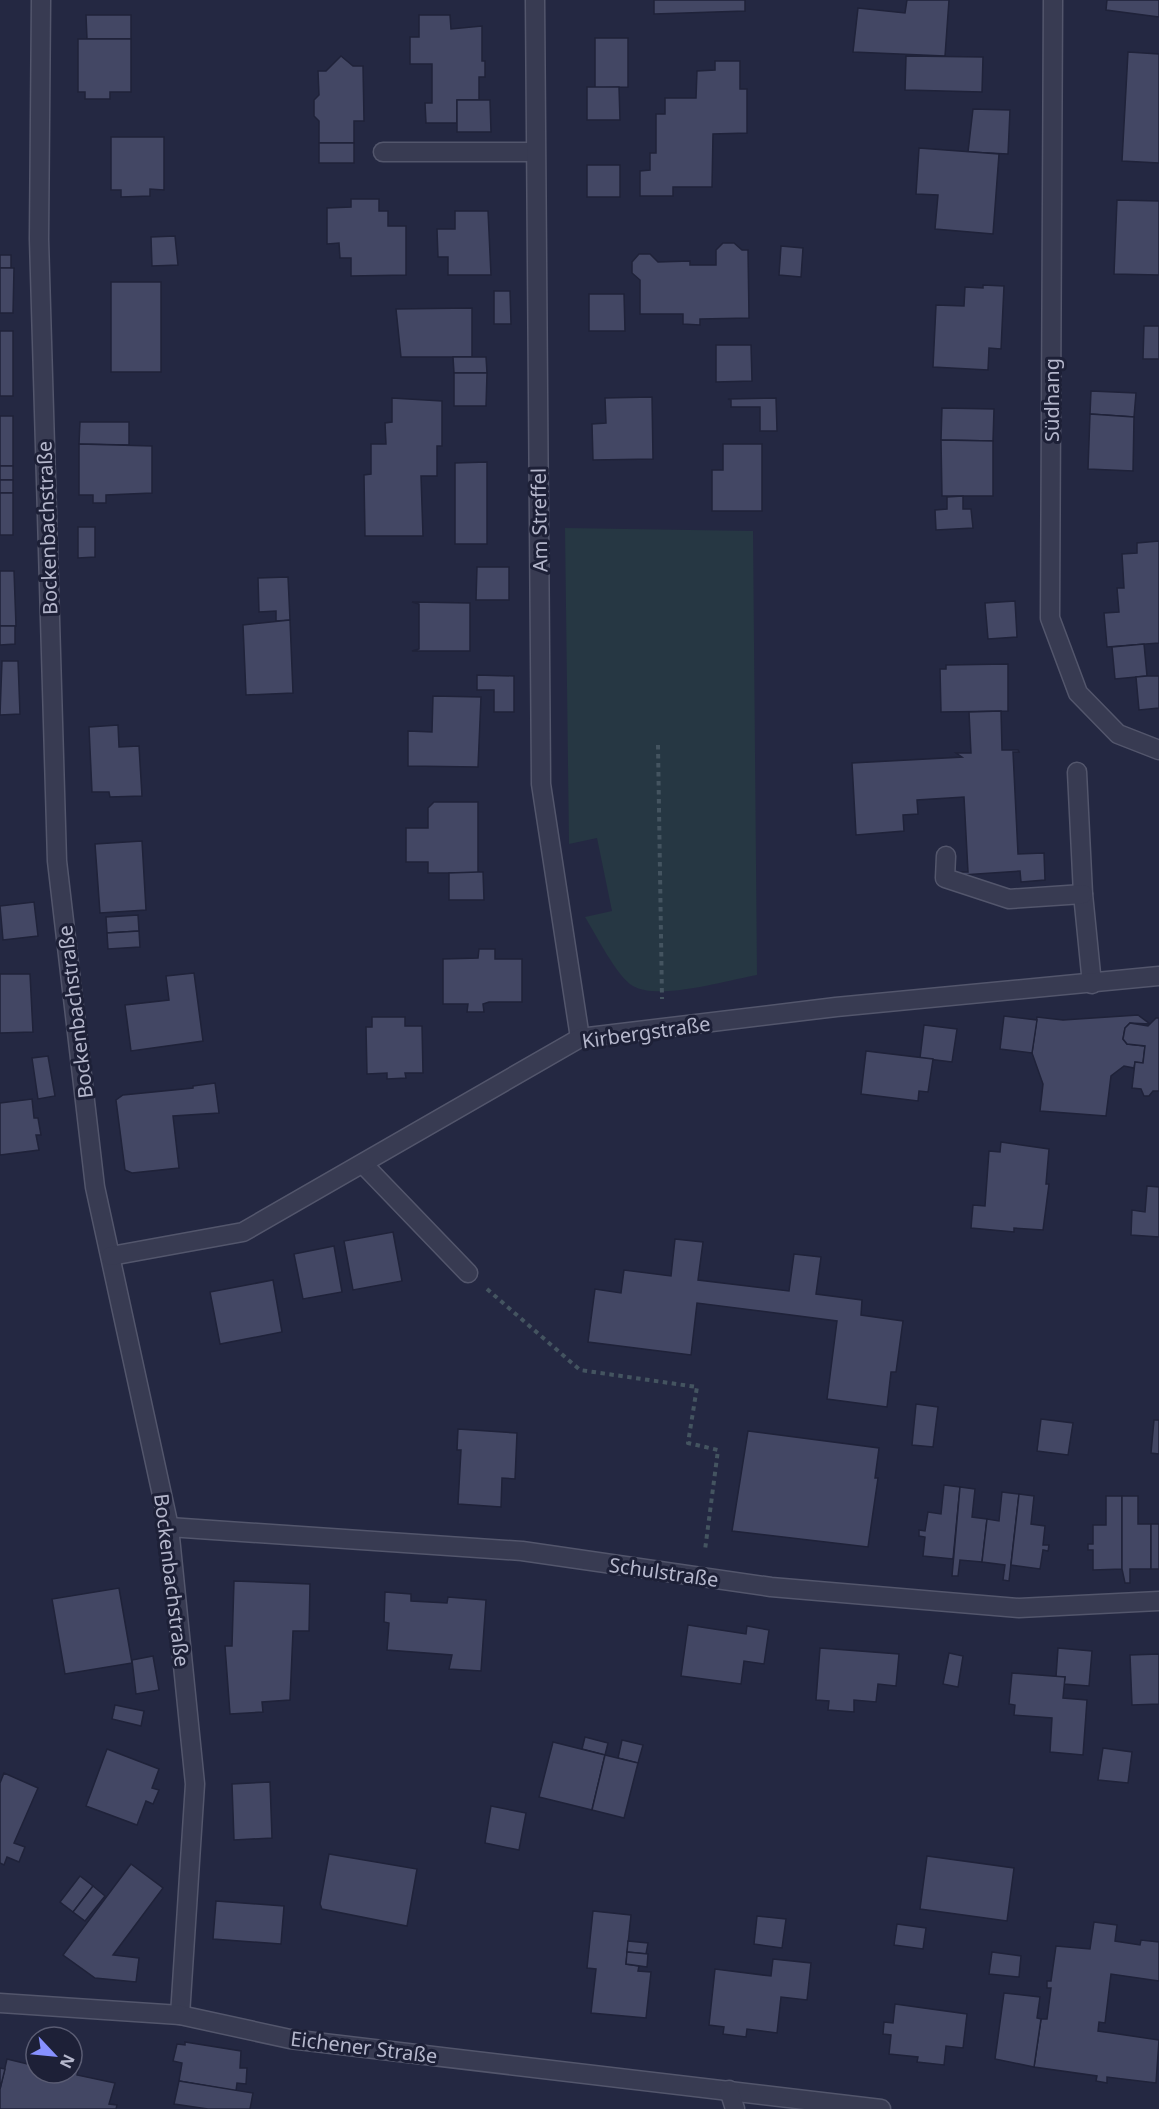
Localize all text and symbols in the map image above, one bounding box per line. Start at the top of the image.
street label: Südhang [1038,358,1065,442]
street label: Bockenbachstraße [30,440,64,616]
street label: Am Streffel [525,468,553,572]
street label: Bockenbachstraße [51,924,99,1100]
street label: Kirbergstraße [580,1010,712,1054]
street label: Bockenbachstraße [148,1492,196,1668]
street label: Schulstraße [608,1551,720,1593]
north arrow [24,2025,84,2085]
street label: Eichener Straße [289,2025,439,2069]
text: N [55,2051,80,2072]

